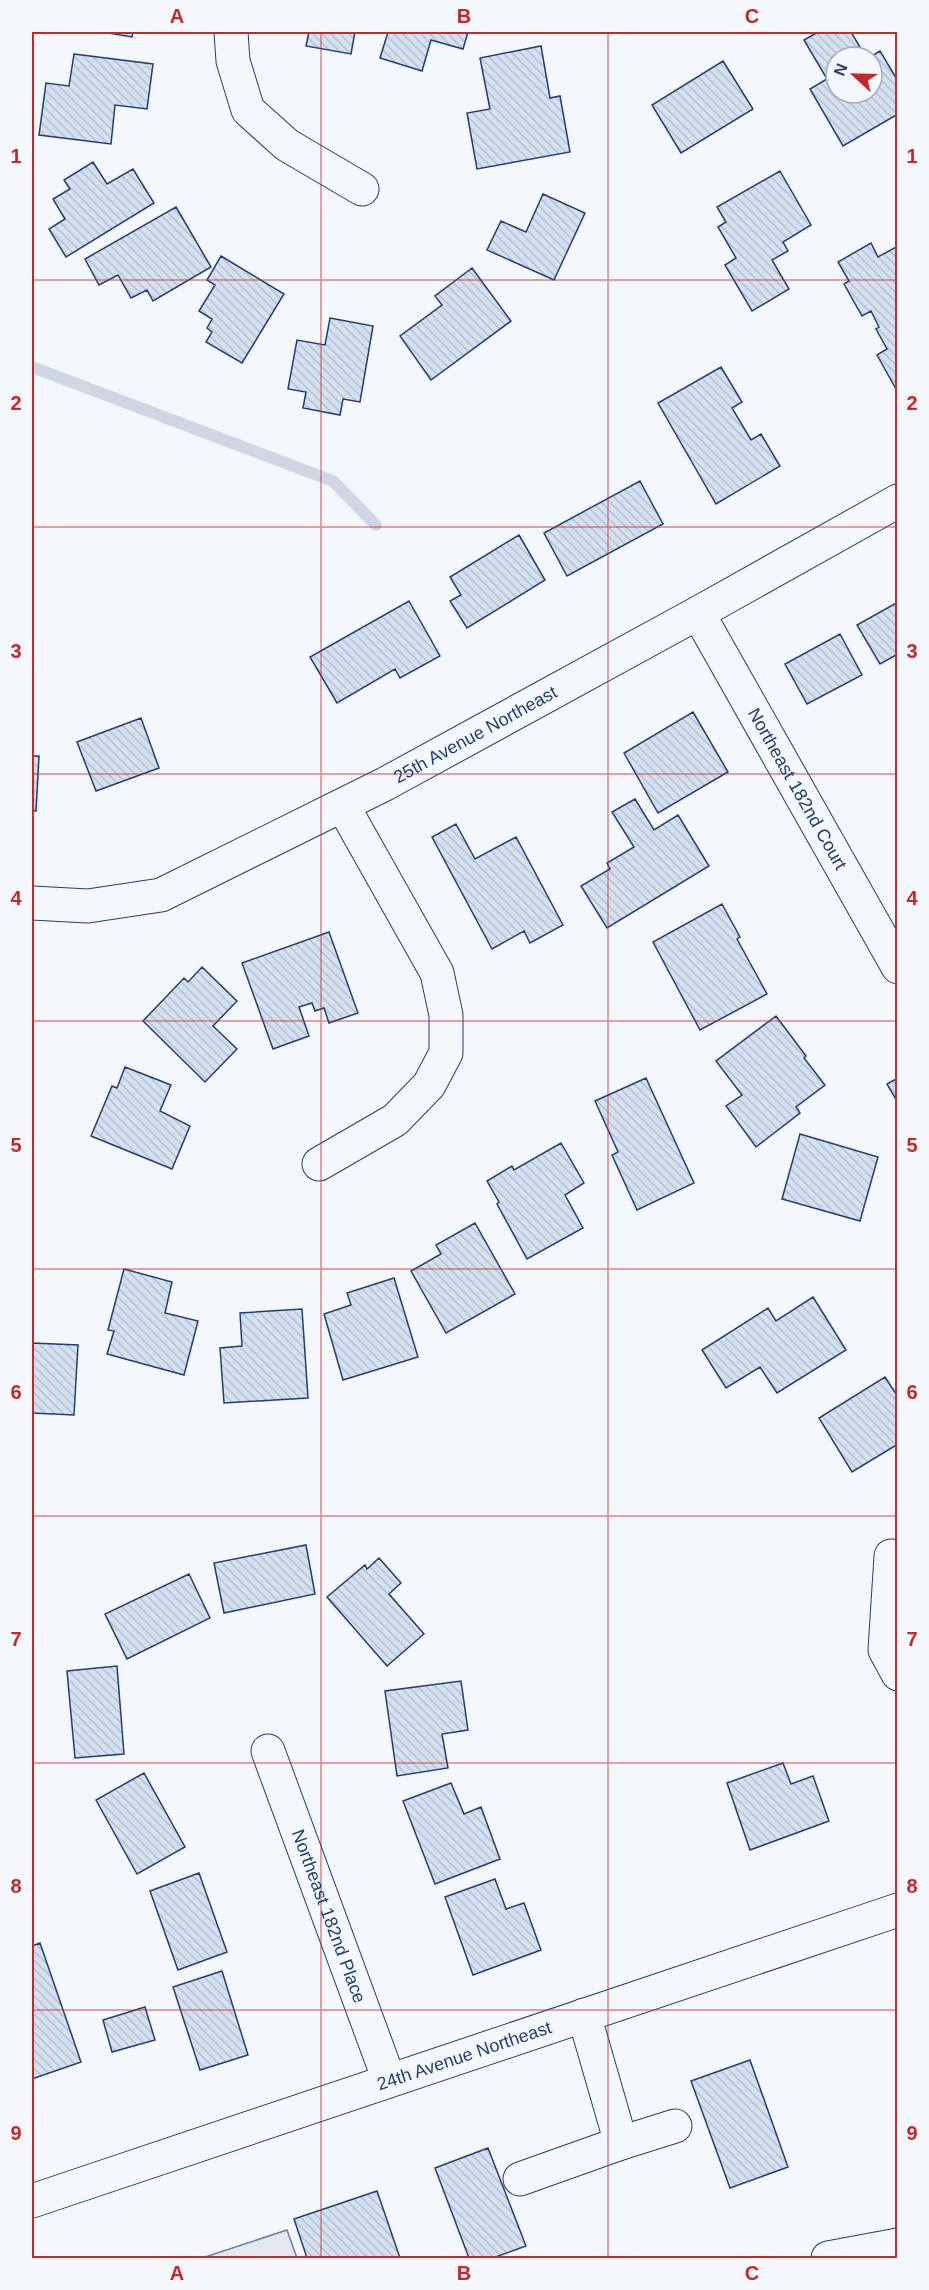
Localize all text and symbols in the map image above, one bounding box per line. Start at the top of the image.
text: A [170,5,184,27]
text: B [457,5,471,27]
text: C [745,5,759,27]
north arrow [824,45,884,105]
text: N [831,61,851,78]
text: 1 [10,145,22,167]
text: 1 [906,145,918,167]
text: 2 [10,392,22,414]
text: 2 [906,392,918,414]
text: 3 [10,640,22,662]
text: 3 [906,640,918,662]
street label: 25th Avenue Northeast [390,682,561,787]
street label: Northeast 182nd Court [744,705,851,873]
text: 4 [10,887,22,909]
text: 4 [906,887,918,909]
text: 5 [10,1134,22,1156]
text: 5 [906,1134,918,1156]
text: 6 [10,1381,22,1403]
text: 6 [906,1381,918,1403]
text: 7 [10,1628,22,1650]
text: 7 [906,1628,918,1650]
street label: Northeast 182nd Place [288,1827,370,2006]
text: 8 [10,1875,22,1897]
text: 8 [906,1875,918,1897]
street label: 24th Avenue Northeast [374,2017,554,2094]
text: 9 [10,2122,22,2144]
text: 9 [906,2122,918,2144]
text: A [170,2262,184,2284]
text: B [457,2262,471,2284]
text: C [745,2262,759,2284]

